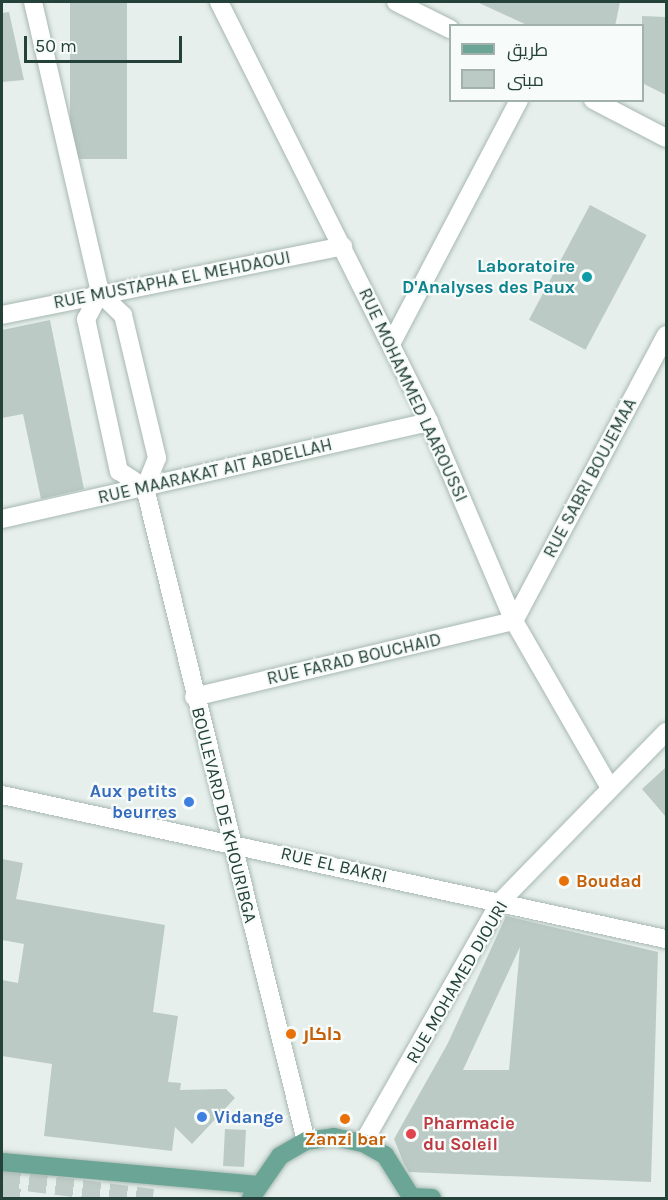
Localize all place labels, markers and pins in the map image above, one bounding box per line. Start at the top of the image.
place label: Laboratoire D'Analyses des Paux [402,256,575,298]
marker: Laboratoire D'Analyses des Paux [580,270,594,284]
place label: Aux petits beurres [90,781,177,824]
marker: Aux petits beurres [182,795,196,809]
place label: Boudad [576,870,642,892]
marker: Boudad [557,874,571,888]
place label: داكار [303,1023,341,1045]
marker: داكار [284,1027,298,1041]
place label: Vidange [214,1106,284,1128]
marker: Vidange [195,1110,209,1124]
marker: Zanzi bar [338,1112,352,1126]
place label: Pharmacie du Soleil [423,1113,515,1156]
marker: Pharmacie du Soleil [404,1127,418,1141]
place label: Zanzi bar [304,1128,386,1150]

